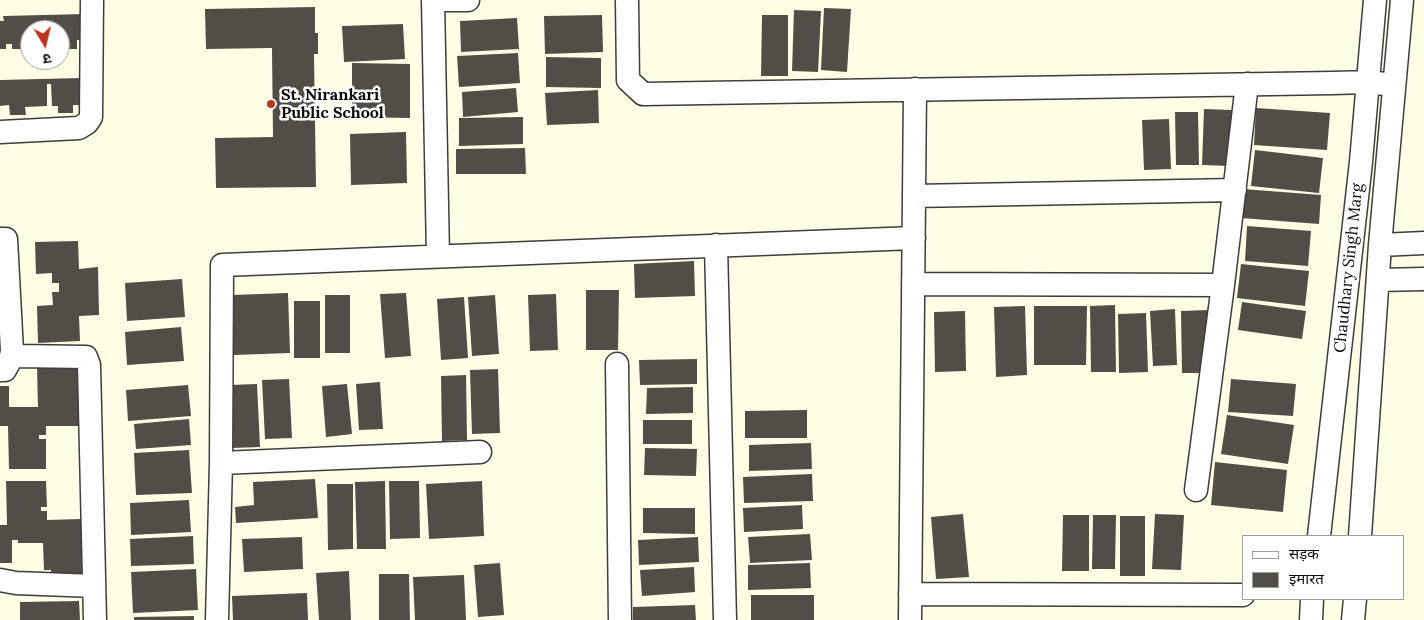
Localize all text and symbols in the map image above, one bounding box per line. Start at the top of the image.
north arrow [20,20,70,70]
text: उ [42,49,53,68]
place label: St. Nirankari Public School [281,85,384,123]
marker: St. Nirankari Public School [265,98,277,110]
street label: Chaudhary Singh Marg [1331,182,1367,354]
legend [1242,535,1404,600]
text: सड़क [1289,544,1319,563]
text: इमारत [1289,569,1324,588]

